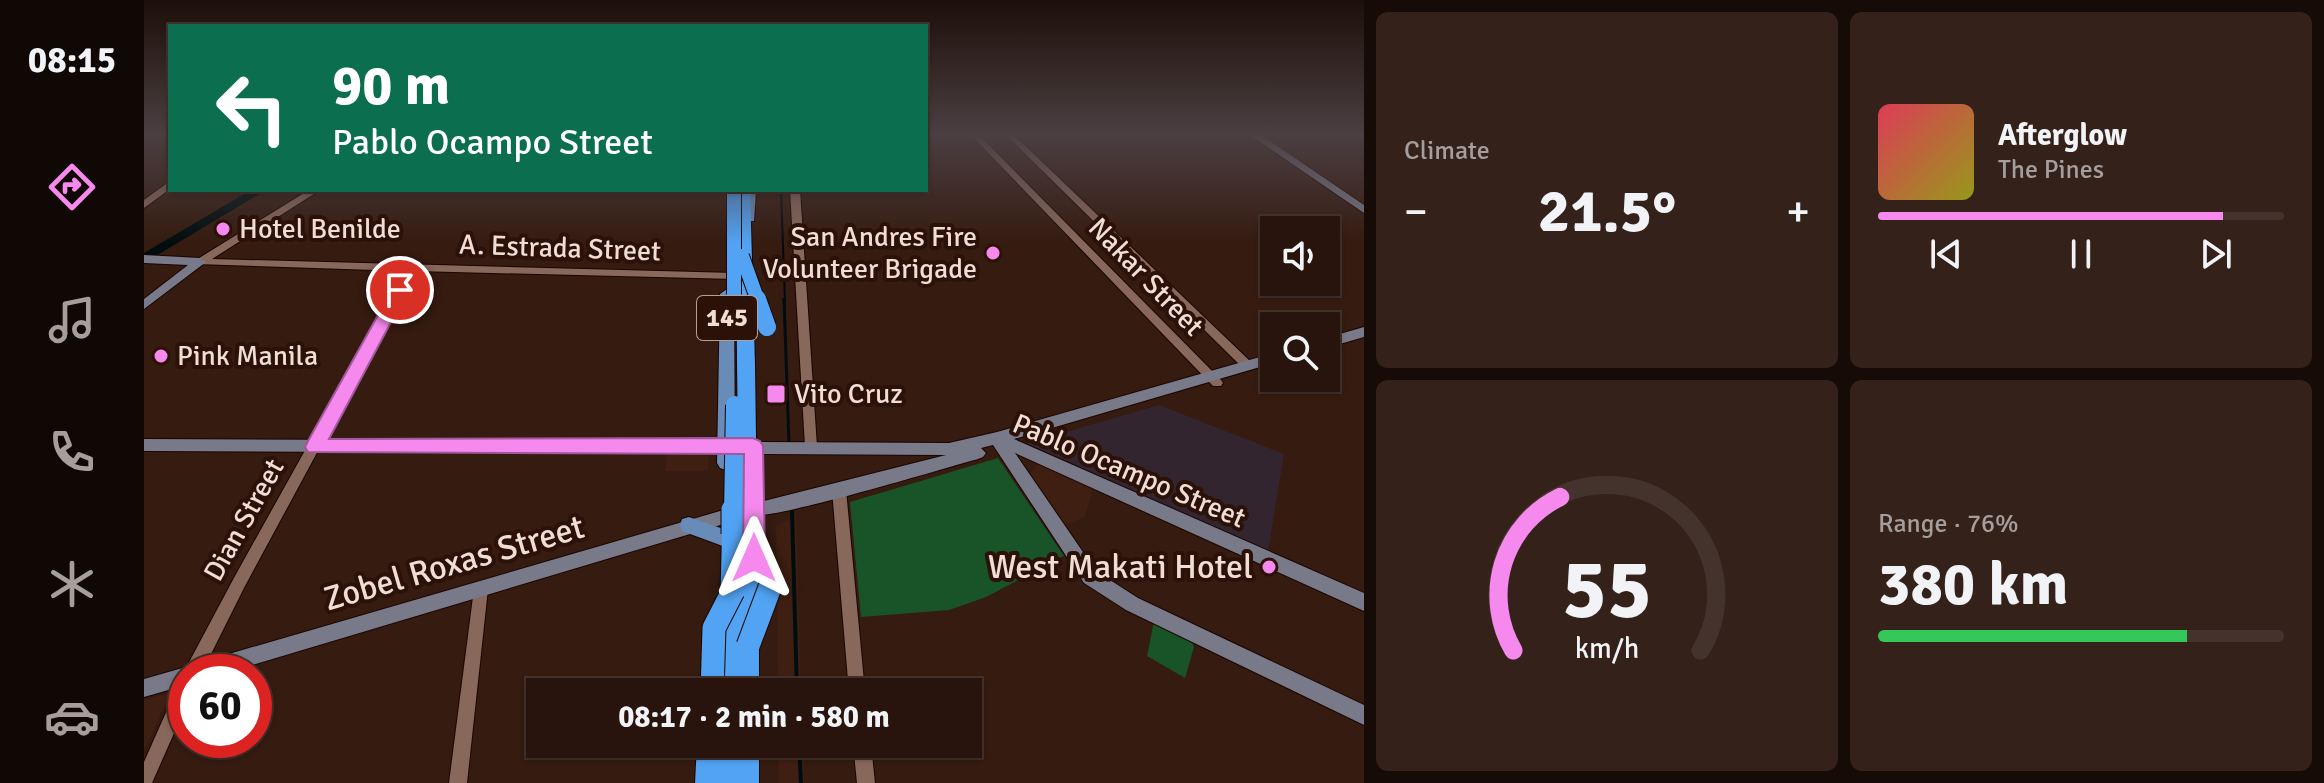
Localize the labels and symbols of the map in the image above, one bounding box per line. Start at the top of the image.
street label: Nakar Street [1081,211,1211,343]
place label: Hotel Benilde [239,212,401,246]
marker: Hotel Benilde [214,220,232,238]
place label: San Andres Fire Volunteer Brigade [763,220,977,286]
street label: A. Estrada Street [459,227,662,269]
marker: San Andres Fire Volunteer Brigade [984,244,1002,262]
pin [366,256,434,324]
road number: 145 [697,296,757,340]
place label: Pink Manila [177,339,318,373]
marker: Pink Manila [152,347,170,365]
place label: Vito Cruz [794,377,903,411]
marker: Vito Cruz [765,383,787,405]
street label: Pablo Ocampo Street [1008,407,1251,535]
street label: Dian Street [197,453,292,587]
street label: Zobel Roxas Street [319,506,589,620]
position arrow [712,516,796,600]
place label: West Makati Hotel [988,546,1253,588]
marker: West Makati Hotel [1260,558,1278,576]
speed limit sign: 60 [168,654,272,758]

